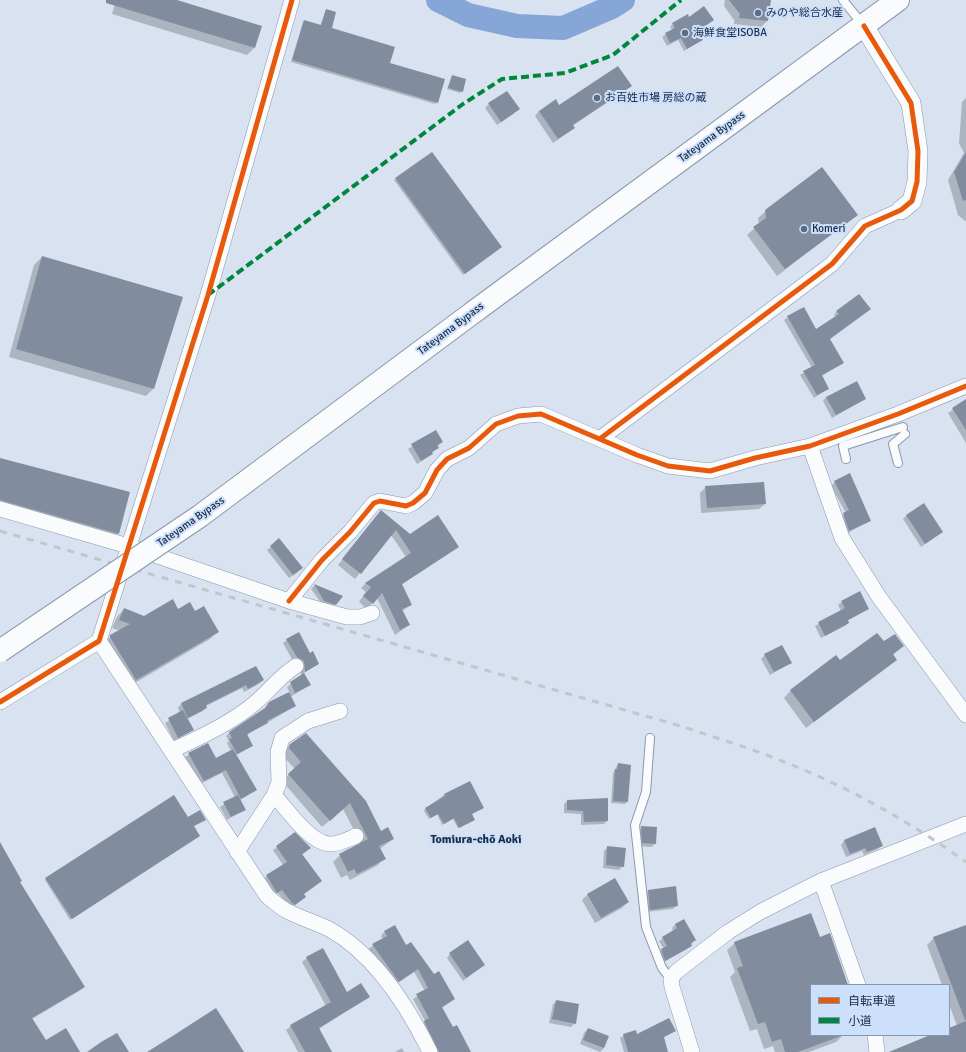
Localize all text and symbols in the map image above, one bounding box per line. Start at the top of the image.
place label: みのや総合水産 [766,6,843,20]
marker: みのや総合水産 [753,8,763,18]
place label: 海鮮食堂ISOBA [693,26,767,40]
marker: 海鮮食堂ISOBA [680,28,690,38]
place label: お百姓市場 房総の蔵 [605,91,706,105]
marker: お百姓市場 房総の蔵 [592,93,602,103]
street label: Tateyama Bypass [676,108,748,166]
place label: Komeri [812,222,846,236]
marker: Komeri [799,224,809,234]
street label: Tateyama Bypass [415,300,487,358]
street label: Tateyama Bypass [155,494,227,550]
district label: Tomiura-chō Aoki [430,833,522,847]
legend [810,984,950,1036]
text: 自転車道 [848,994,896,1009]
text: 小道 [848,1014,872,1029]

